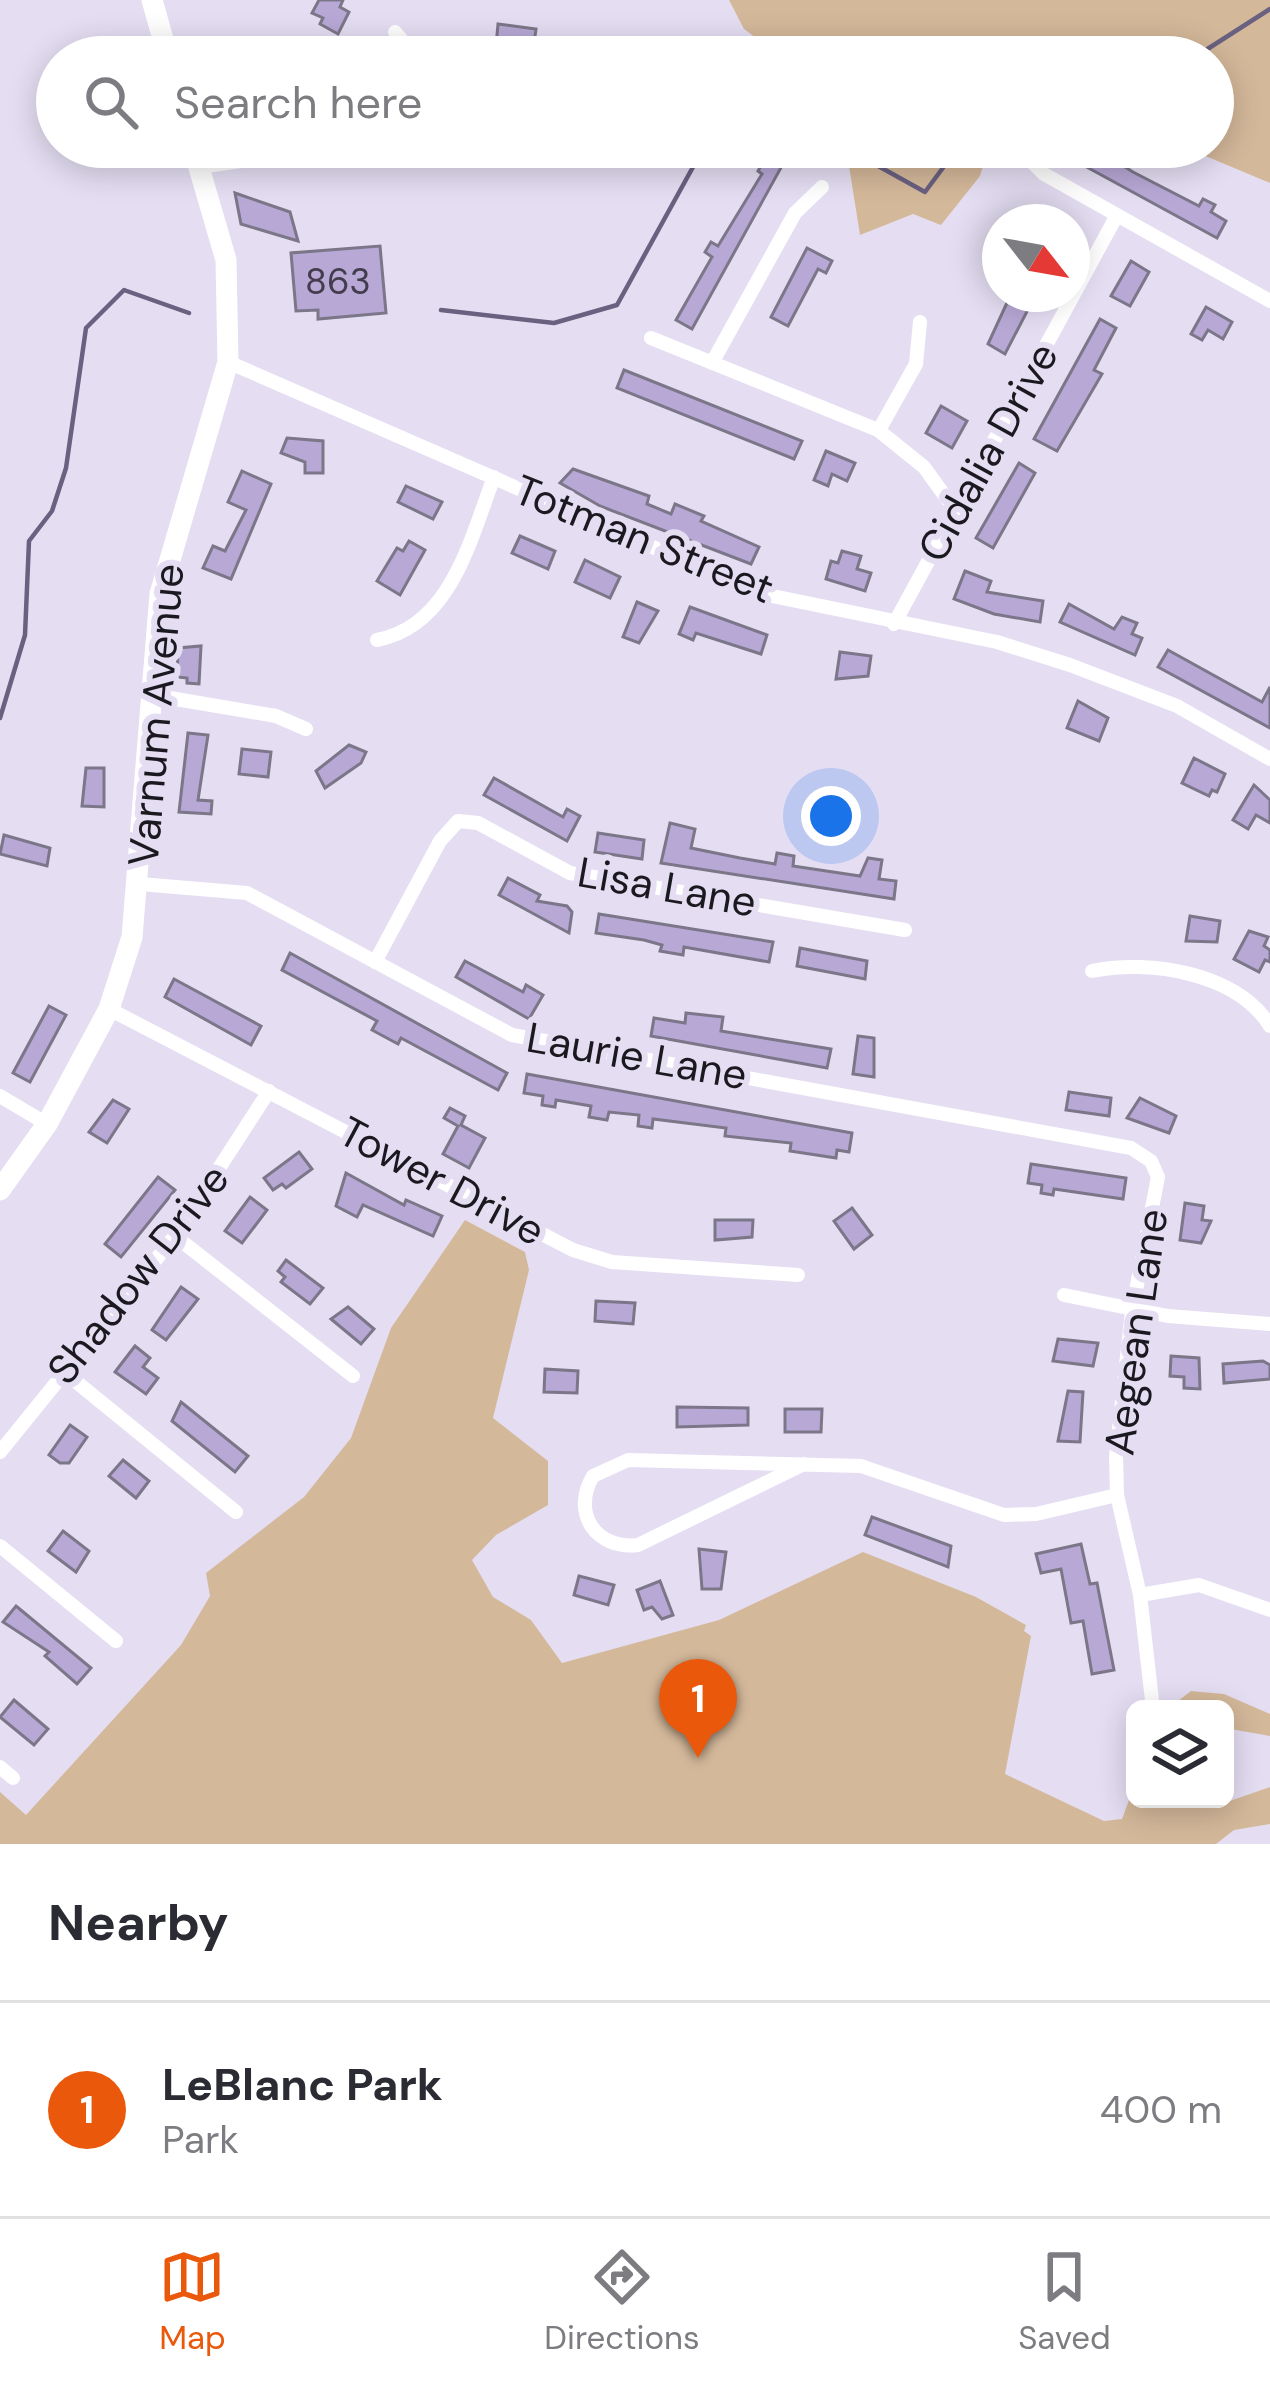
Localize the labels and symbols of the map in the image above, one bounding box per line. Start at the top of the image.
north arrow [982,204,1090,312]
house number: 863 [305,258,371,305]
street label: Cidalia Drive [905,333,1071,571]
street label: Totman Street [506,462,782,616]
street label: Varnum Avenue [115,561,197,869]
your location [801,786,861,846]
street label: Lisa Lane [573,844,761,930]
street label: Laurie Lane [523,1010,751,1102]
street label: Tower Drive [330,1104,554,1258]
street label: Shadow Drive [35,1153,241,1395]
street label: Aegean Lane [1092,1205,1180,1459]
pin: 1 [659,1659,737,1758]

